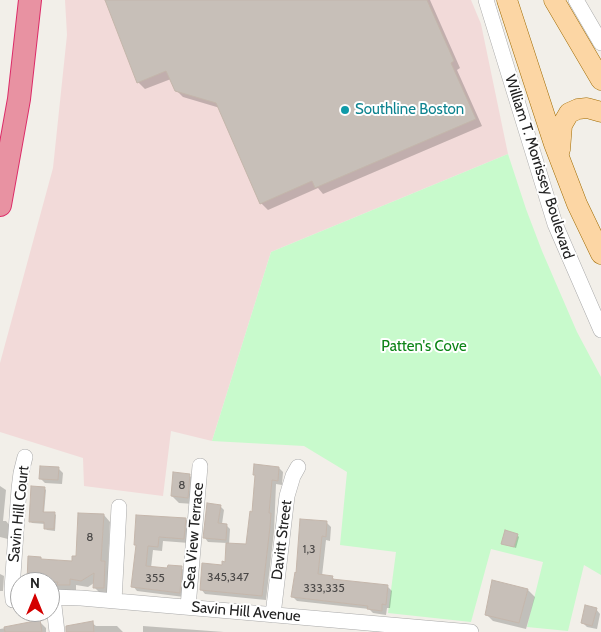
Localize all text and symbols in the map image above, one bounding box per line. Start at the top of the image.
street label: William T. Morrissey Boulevard [501,73,577,261]
place label: Southline Boston [355,101,464,119]
marker: Southline Boston [339,104,351,116]
park label: Patten's Cove [381,338,467,356]
street label: Savin Hill Court [5,465,33,563]
house number: 8 [178,478,186,492]
street label: Sea View Terrace [180,482,208,590]
street label: Davitt Street [268,499,296,581]
house number: 8 [86,530,94,544]
house number: 1,3 [303,542,315,556]
house number: 345,347 [207,570,249,584]
house number: 355 [145,571,165,585]
north arrow [10,572,60,622]
text: N [30,574,40,592]
house number: 333,335 [303,581,345,595]
street label: Savin Hill Avenue [191,598,301,626]

